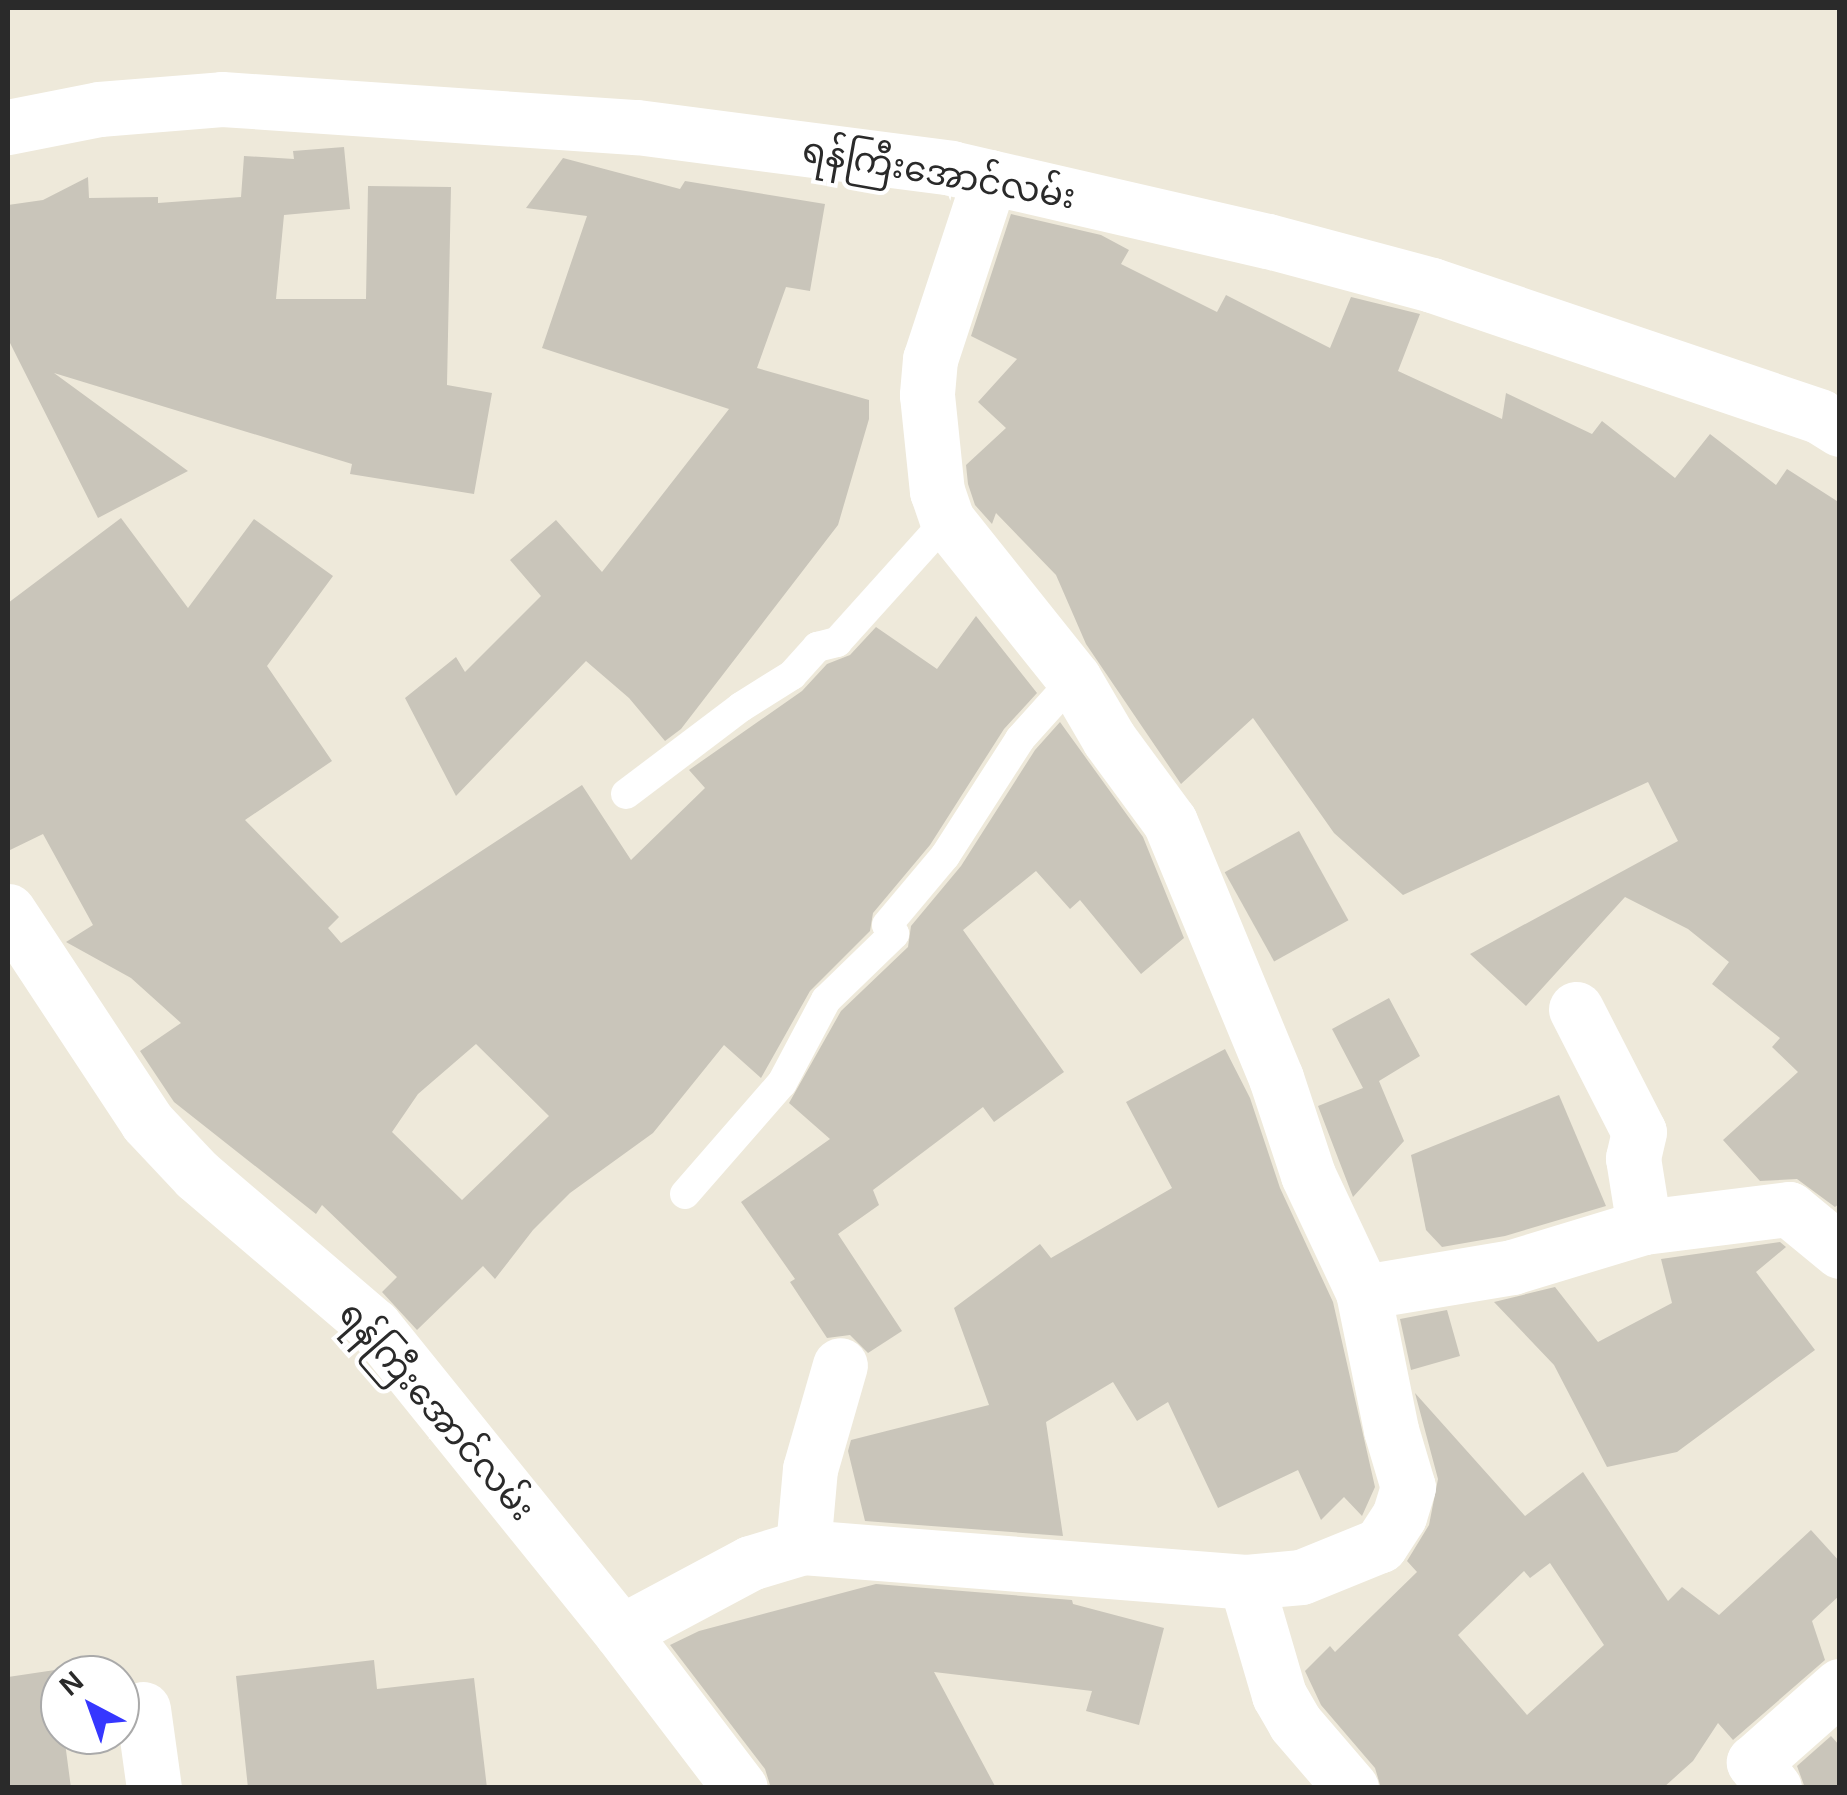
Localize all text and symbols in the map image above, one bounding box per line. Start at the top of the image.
street label: ရန်ကြီးအောင်လမ်း [799,128,1079,218]
street label: ရန်ကြီးအောင်လမ်း [330,1293,544,1529]
north arrow [40,1655,140,1755]
text: N [53,1665,89,1702]

